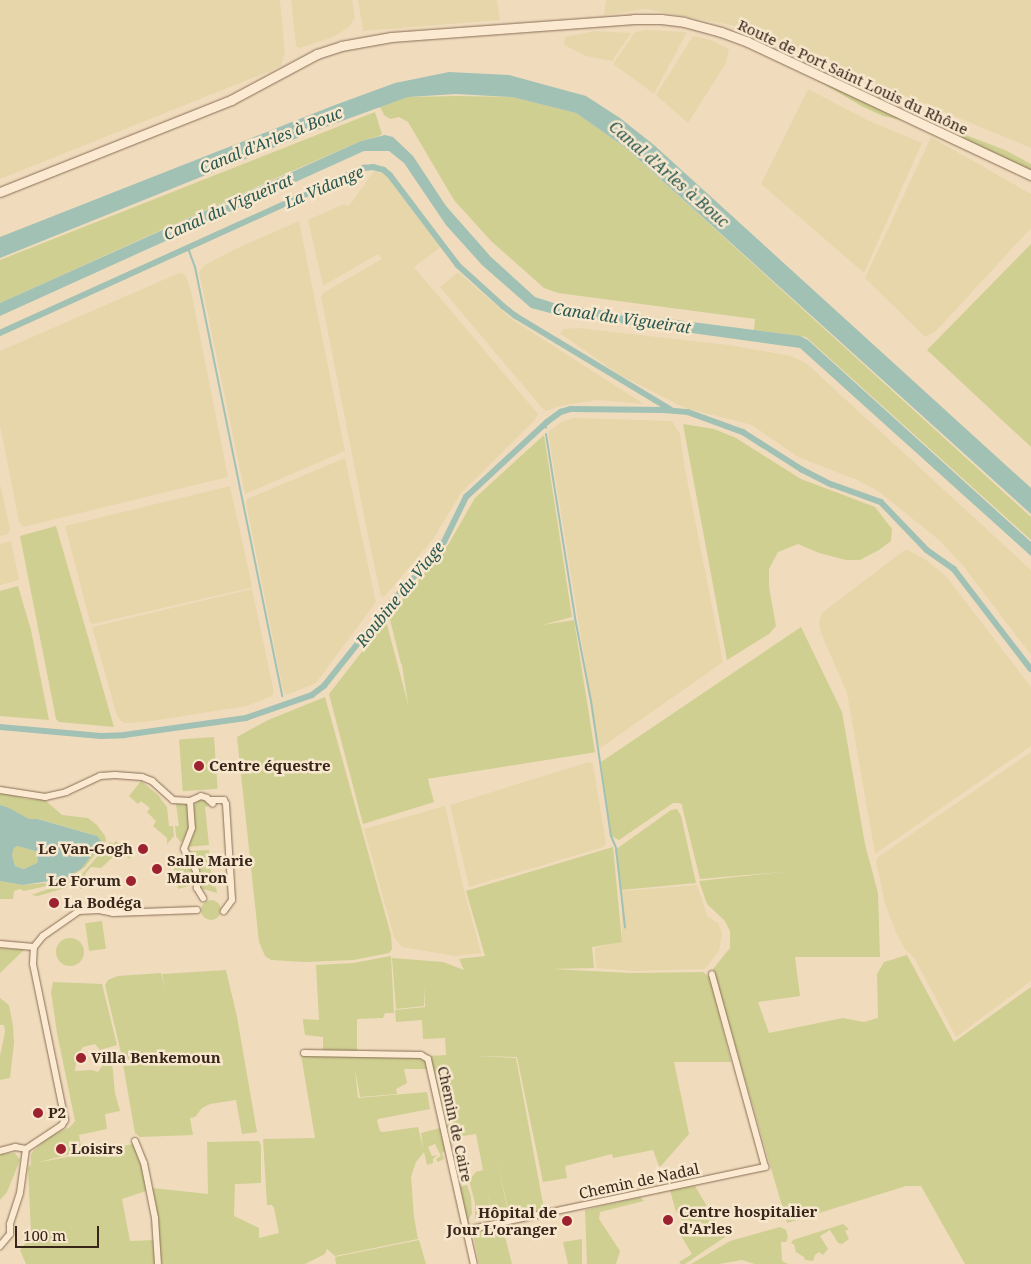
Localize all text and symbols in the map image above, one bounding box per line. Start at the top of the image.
street label: Route de Port Saint Louis du Rhône [735,16,971,138]
water label: Canal d'Arles à Bouc [197,103,345,177]
water label: Canal d'Arles à Bouc [605,117,733,231]
water label: La Vidange [282,162,366,212]
water label: Canal du Vigueirat [160,170,296,244]
water label: Canal du Vigueirat [552,299,692,337]
water label: Roubine du Viage [352,538,448,650]
place label: Centre équestre [209,757,331,775]
marker: Centre équestre [193,760,205,772]
place label: Le Van-Gogh [38,840,133,858]
marker: Le Van-Gogh [137,843,149,855]
place label: Salle Marie Mauron [167,851,253,886]
marker: Salle Marie Mauron [151,863,163,875]
place label: Le Forum [48,872,121,890]
marker: Le Forum [125,875,137,887]
place label: La Bodéga [64,894,142,912]
marker: La Bodéga [48,897,60,909]
place label: Villa Benkemoun [91,1049,221,1067]
marker: Villa Benkemoun [75,1052,87,1064]
street label: Chemin de Caire [434,1064,476,1184]
place label: P2 [48,1104,66,1122]
marker: P2 [32,1107,44,1119]
place label: Loisirs [71,1140,123,1158]
marker: Loisirs [55,1143,67,1155]
street label: Chemin de Nadal [577,1159,701,1203]
place label: Centre hospitalier d'Arles [679,1202,817,1237]
place label: Hôpital de Jour L'oranger [447,1203,557,1238]
marker: Centre hospitalier d'Arles [661,1213,675,1227]
marker: Hôpital de Jour L'oranger [561,1215,573,1227]
scale bar [18,1216,101,1248]
text: 100 m [23,1225,66,1245]

